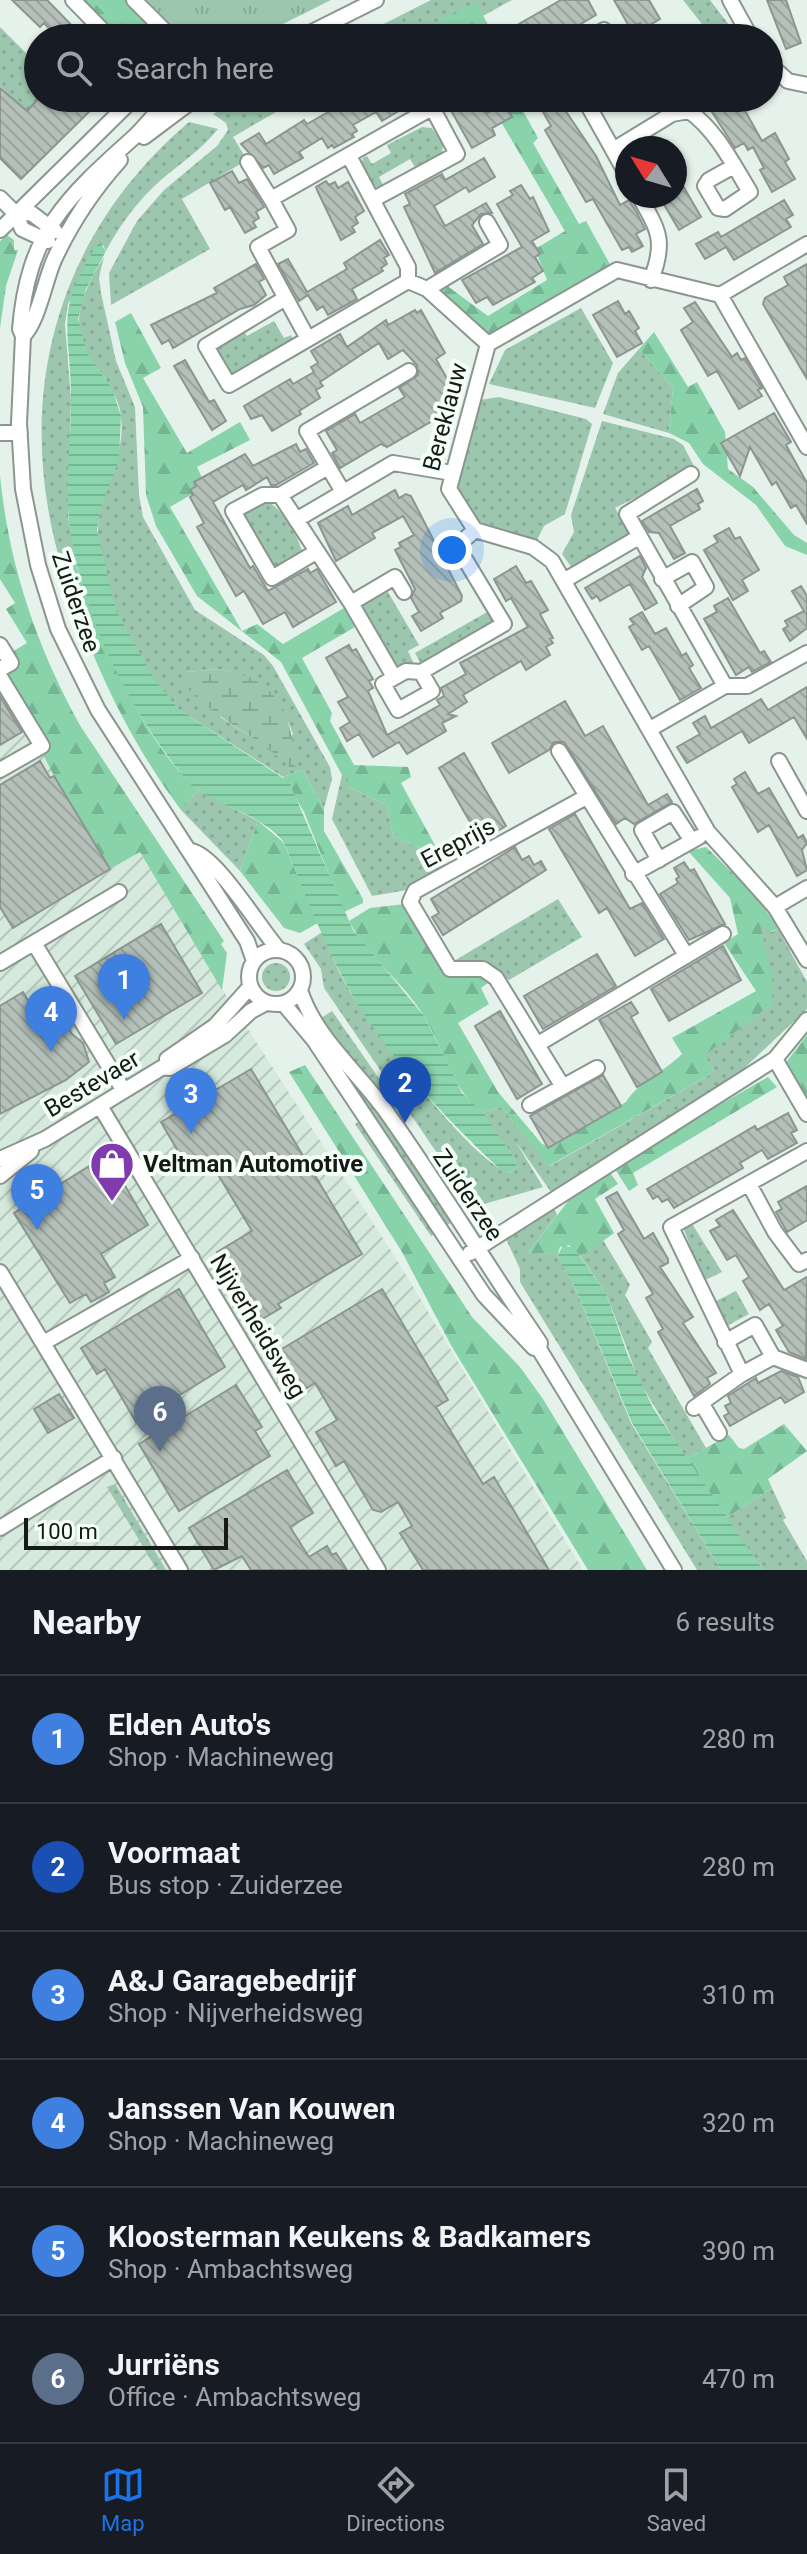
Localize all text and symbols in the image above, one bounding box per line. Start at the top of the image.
search box [24,24,783,112]
icon: search [52,46,96,90]
text: Search here [116,51,274,86]
north arrow [615,136,687,208]
street label: Bereklauw [417,360,473,474]
your location [432,530,472,570]
street label: Zuiderzee [46,548,106,656]
street label: Ereprijs [416,812,500,874]
pin: 1 [98,954,150,1020]
pin: 4 [25,986,77,1052]
street label: Bestevaer [39,1045,145,1123]
pin: 2 [379,1057,431,1123]
pin: 3 [165,1068,217,1134]
shop icon: Veltman Automotive [88,1140,136,1203]
street label: Zuiderzee [427,1144,509,1246]
place label: Veltman Automotive [143,1150,363,1178]
pin: 5 [11,1164,63,1230]
street label: Nijverheidsweg [204,1249,312,1403]
pin: 6 [134,1386,186,1452]
scale bar [24,1514,228,1550]
text: 100 m [36,1519,98,1544]
text: Nearby [32,1602,141,1642]
text: 6 results [676,1607,775,1637]
text: Elden Auto's [108,1707,271,1742]
text: 1 [51,1724,65,1754]
text: 280 m [702,1724,775,1754]
text: Shop · Machineweg [108,1742,334,1772]
text: Voormaat [108,1835,240,1870]
text: 2 [51,1852,65,1882]
text: 280 m [702,1852,775,1882]
text: Bus stop · Zuiderzee [108,1870,343,1900]
text: A&J Garagebedrijf [108,1963,356,1998]
text: 3 [51,1980,65,2010]
text: 310 m [702,1980,775,2010]
text: Shop · Nijverheidsweg [108,1998,363,2028]
text: Janssen Van Kouwen [108,2091,396,2126]
text: 4 [51,2108,65,2138]
text: 320 m [702,2108,775,2138]
text: Shop · Machineweg [108,2126,334,2156]
text: Kloosterman Keukens & Badkamers [108,2219,591,2254]
text: 5 [51,2236,65,2266]
text: 390 m [702,2236,775,2266]
text: Shop · Ambachtsweg [108,2254,353,2284]
text: Jurriëns [108,2347,220,2382]
text: 6 [51,2364,65,2394]
text: 470 m [702,2364,775,2394]
text: Office · Ambachtsweg [108,2382,361,2412]
tab: Map [101,2463,145,2536]
tab: Directions [346,2463,445,2536]
tab: Saved [647,2463,706,2536]

